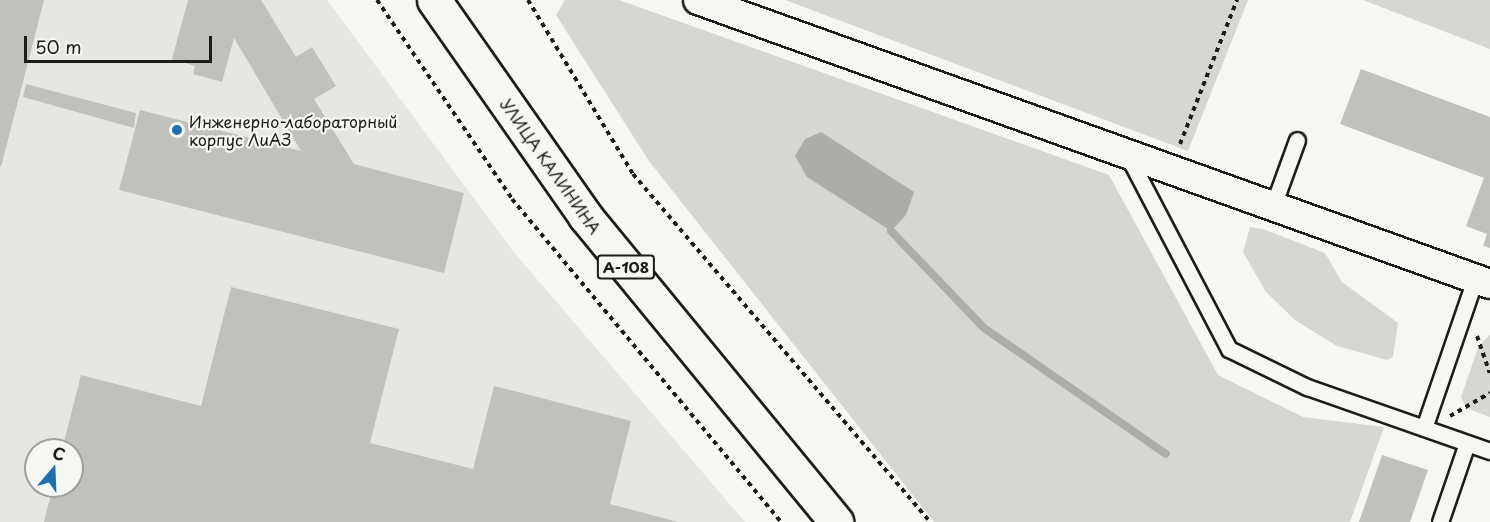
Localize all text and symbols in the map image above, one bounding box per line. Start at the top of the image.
scale bar [27,24,214,62]
text: 50 m [35,33,82,60]
street label: УЛИЦА КАЛИНИНА [497,94,605,238]
place label: Инженерно-лабораторный корпус ЛиАЗ [189,111,397,149]
marker: Инженерно-лабораторный корпус ЛиАЗ [170,123,184,137]
road number: А-108 [596,255,656,279]
north arrow [24,438,84,498]
text: С [50,440,69,466]

